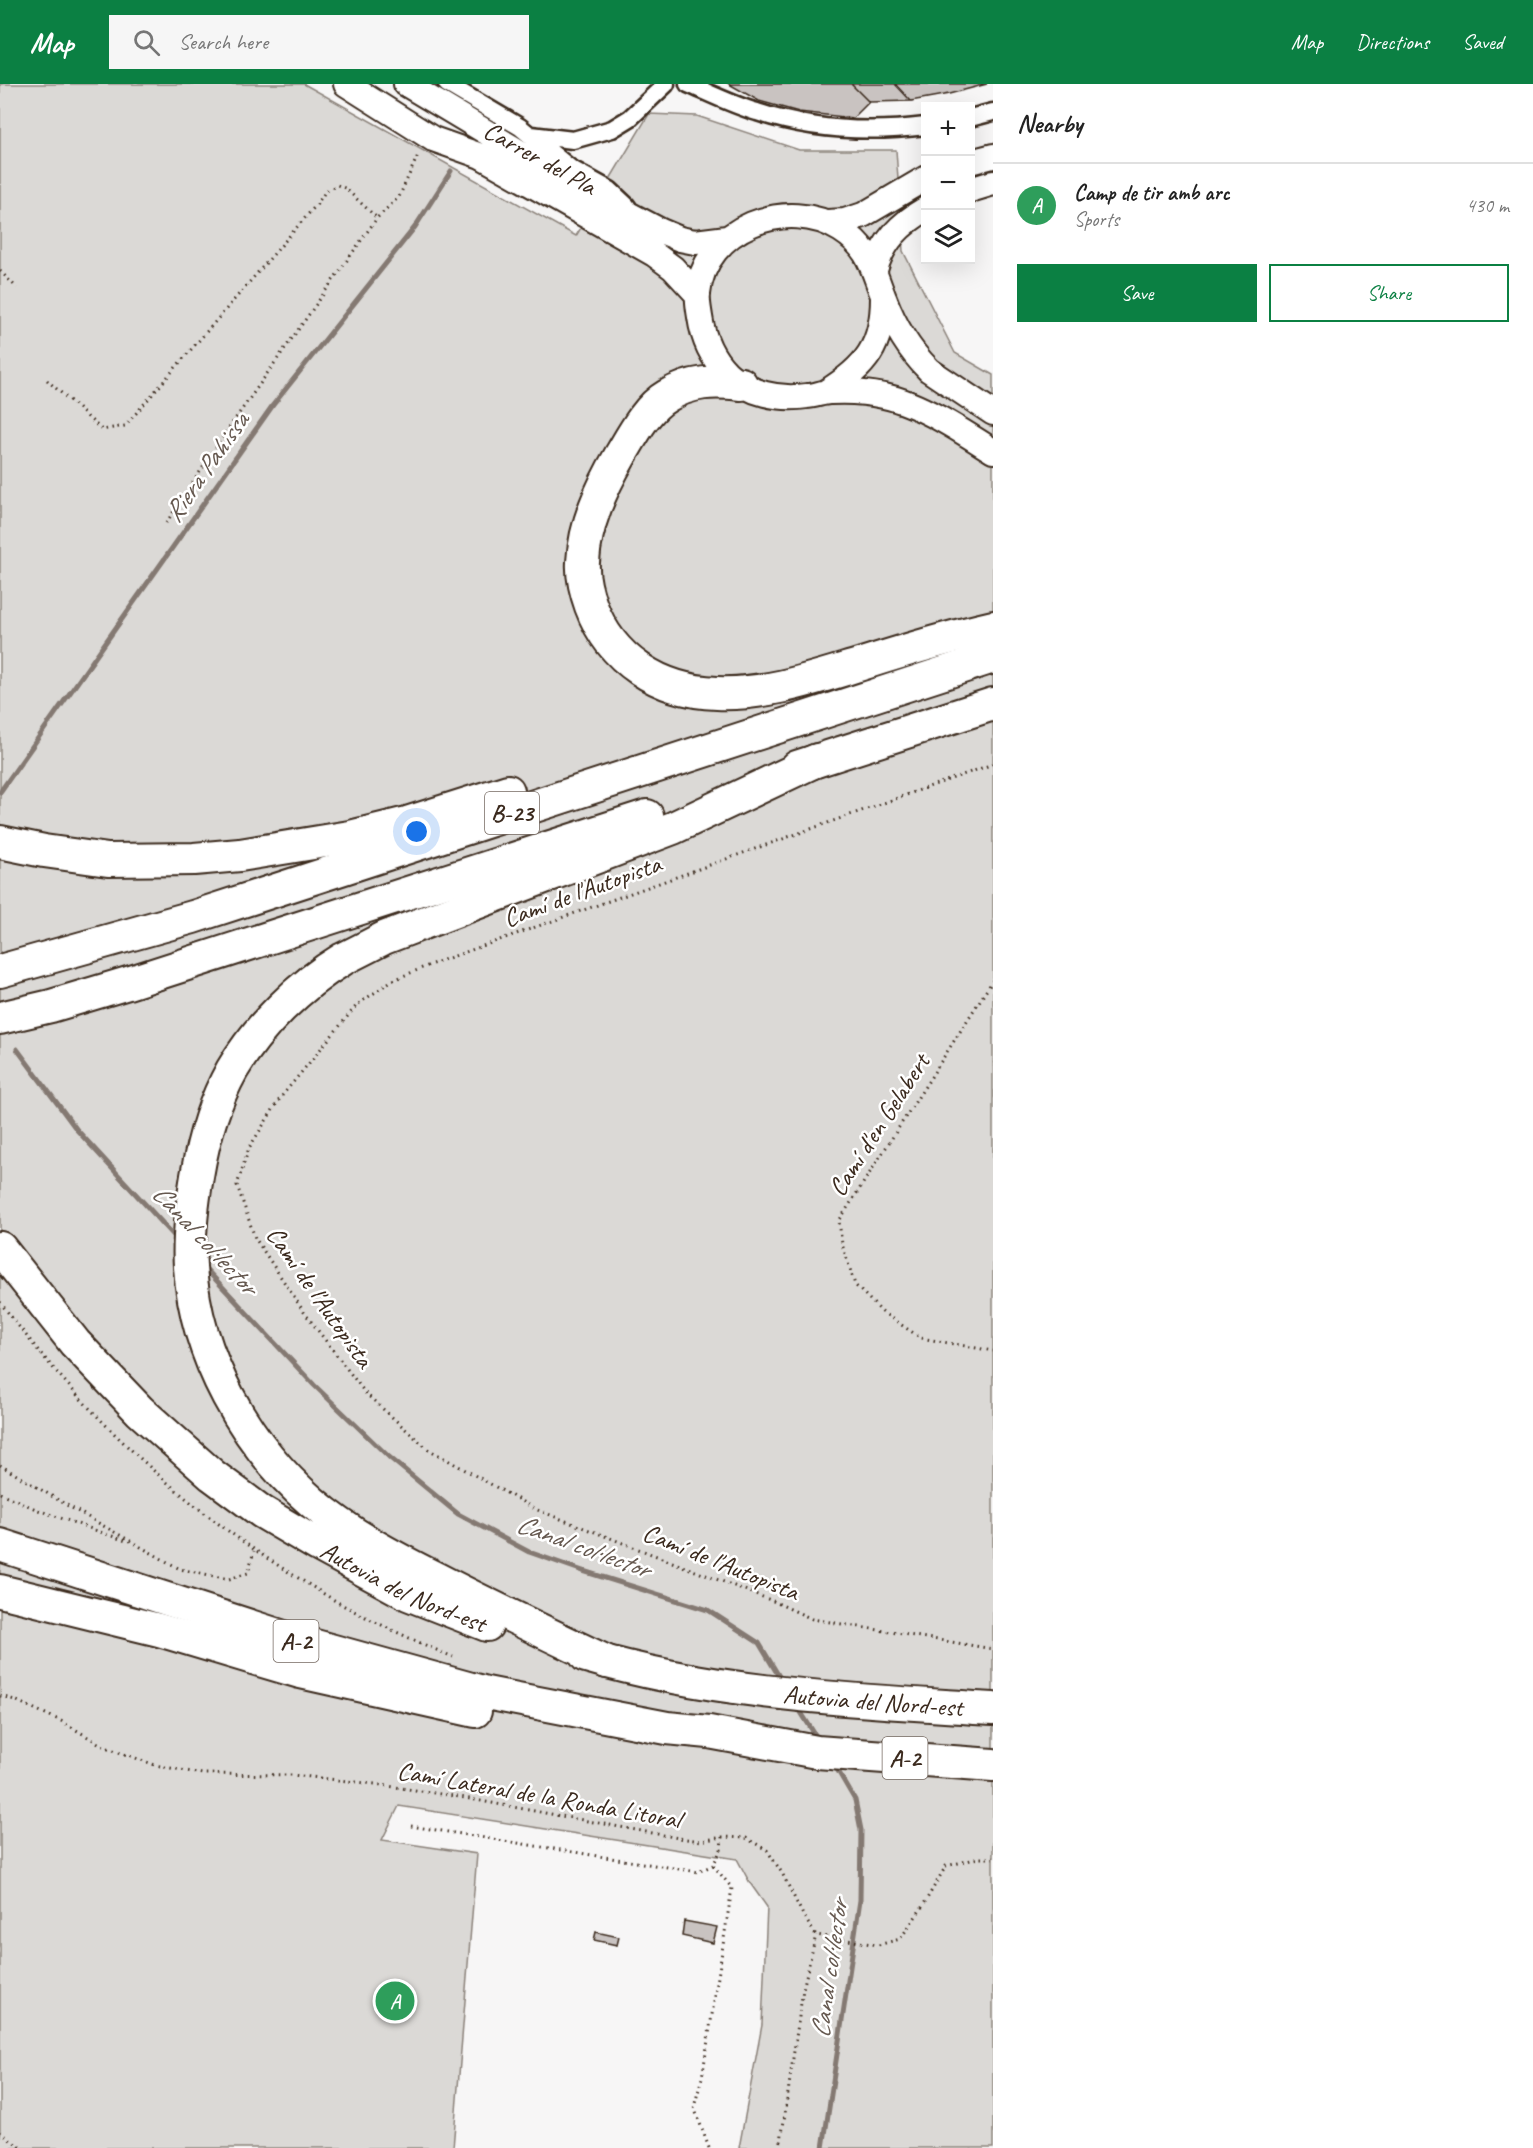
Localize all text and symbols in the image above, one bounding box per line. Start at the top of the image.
search box [109,15,529,69]
text: Map [30,25,73,60]
icon: search [130,26,163,59]
text: Search here [178,28,268,56]
text: Map [1291,29,1323,55]
text: Directions [1356,29,1429,55]
text: Saved [1462,29,1503,55]
map controls [921,102,975,264]
button: + [921,102,975,156]
text: Nearby [1017,107,1082,140]
street label: Carrer del Pla [478,114,603,203]
button: − [921,156,975,210]
text: Camp de tir amb arc [1074,179,1230,207]
text: A [1031,193,1042,218]
text: 430 m [1466,193,1509,218]
text: Sports [1074,207,1119,232]
button: layers [921,210,975,264]
button: Save [1017,264,1257,322]
button: Share [1269,264,1509,322]
water label: Riera Pahissa [156,403,258,528]
road number: B-23 [485,792,539,834]
your location [402,817,431,846]
street label: Camí de l'Autopista [499,847,667,935]
street label: Camí d'en Gelabert [821,1046,939,1202]
water label: Canal col·lector [145,1177,268,1305]
street label: Camí de l'Autopista [259,1220,382,1376]
water label: Canal col·lector [512,1506,659,1588]
street label: Camí de l'Autopista [638,1516,805,1609]
street label: Autovia del Nord-est [315,1533,493,1640]
road number: A-2 [274,1620,318,1662]
street label: Autovia del Nord-est [782,1677,966,1724]
road number: A-2 [882,1737,928,1779]
street label: Camí Lateral de la Ronda Litoral [395,1754,688,1837]
water label: Canal col·lector [803,1893,856,2040]
pin: A [376,1978,414,2024]

